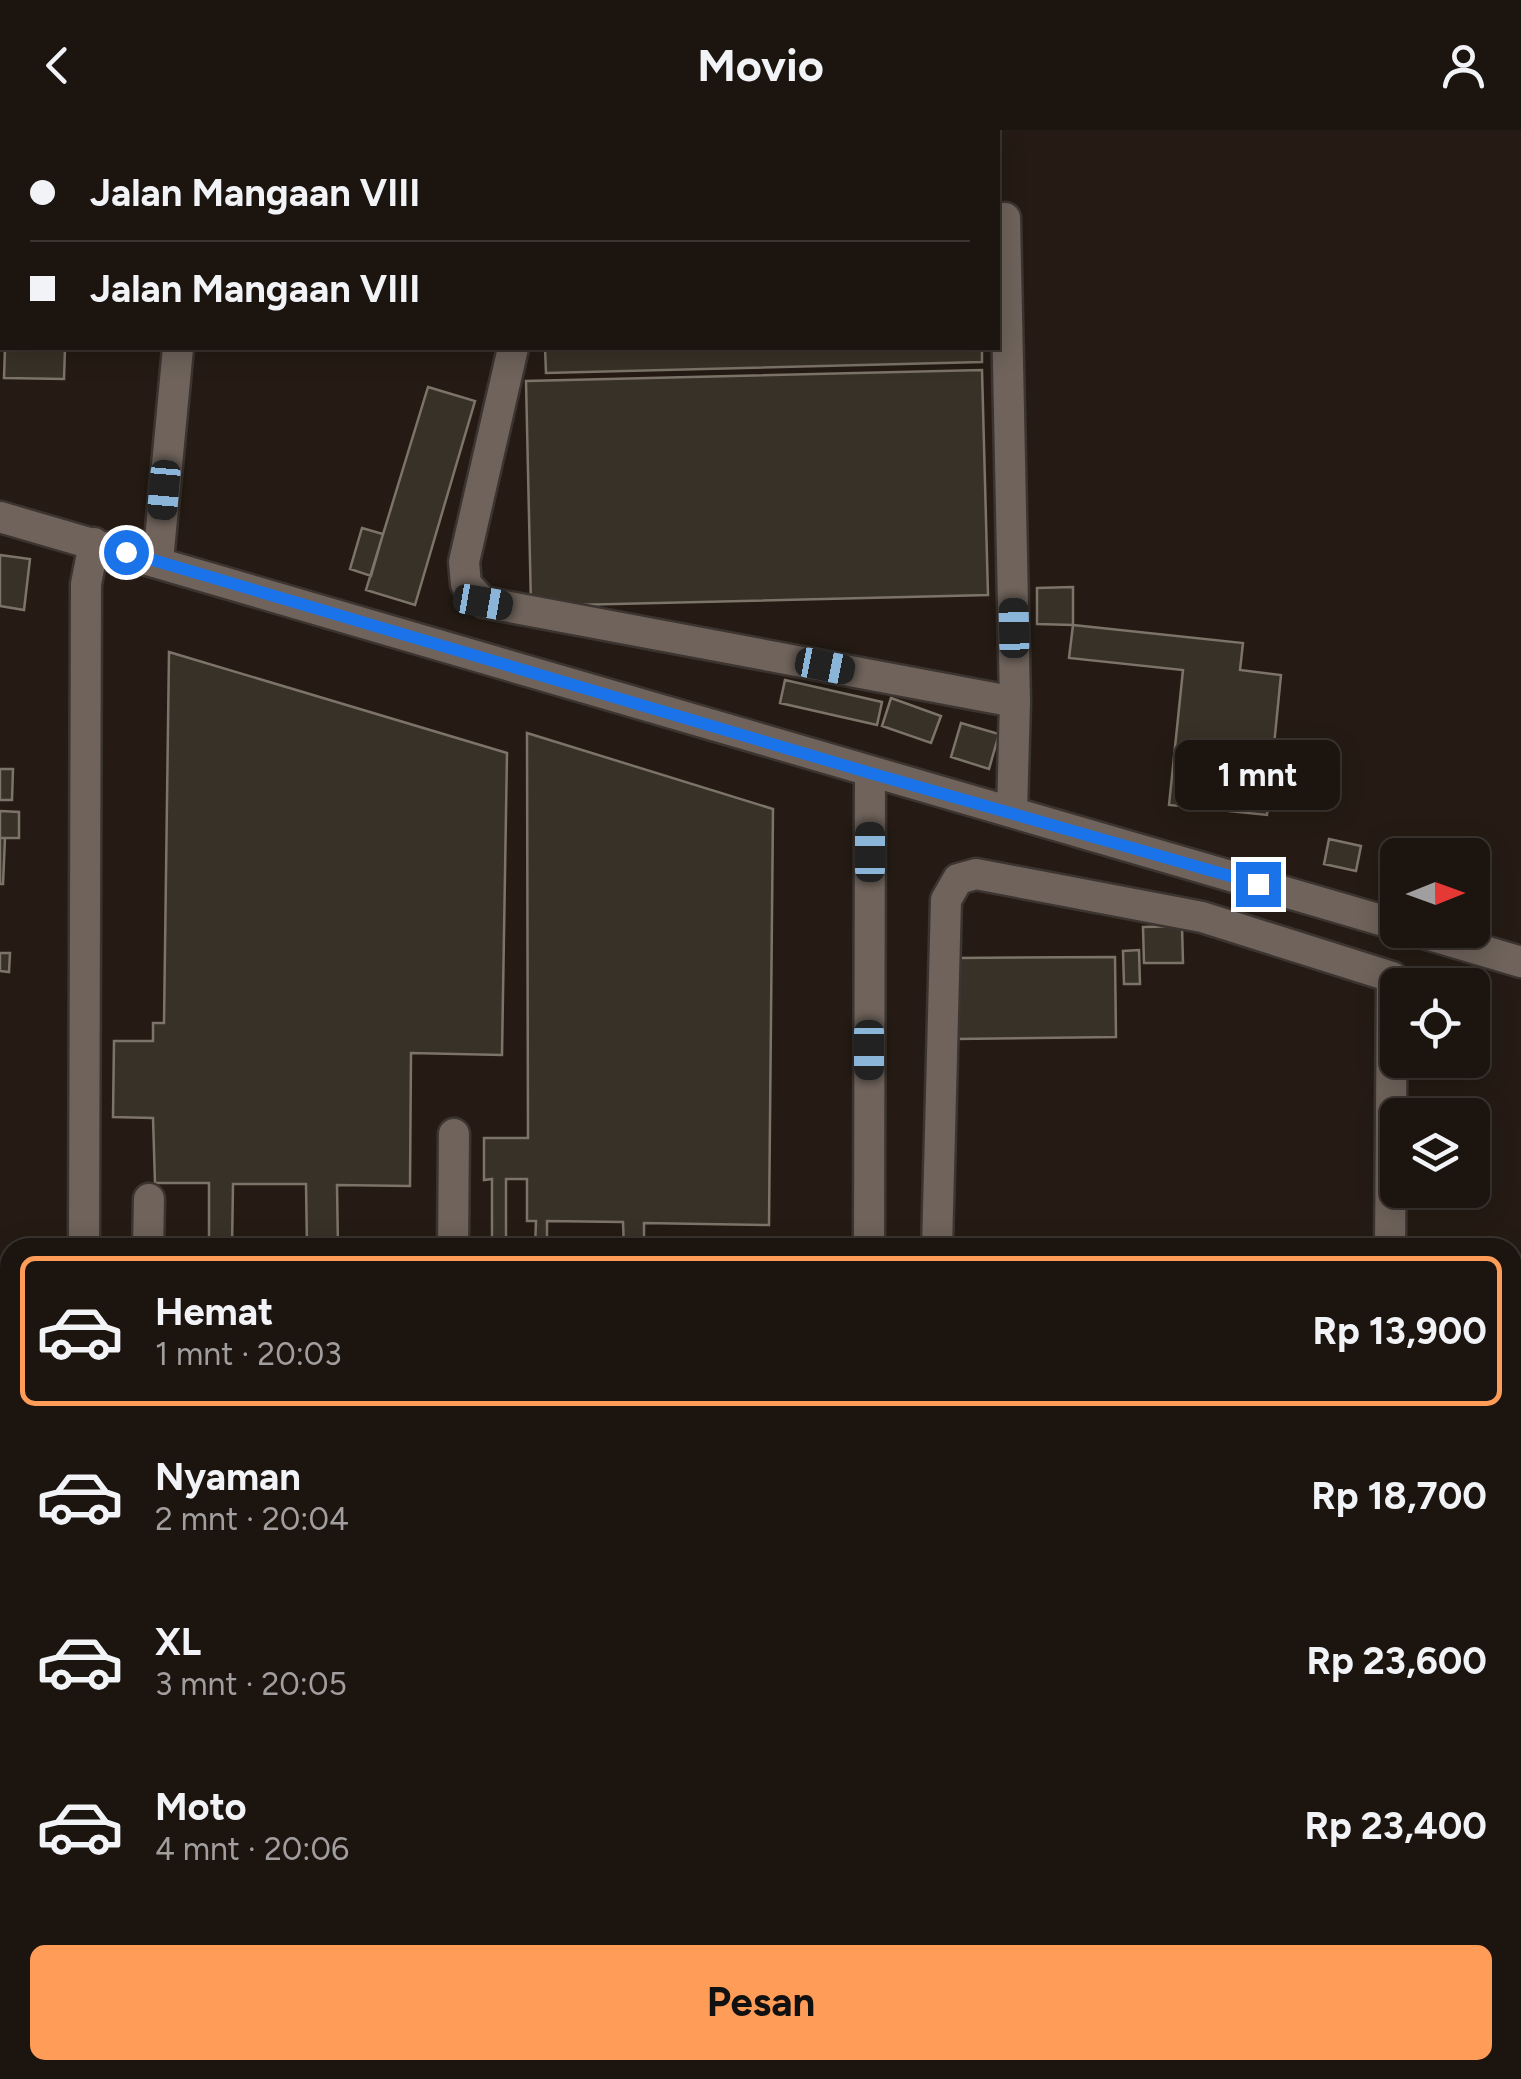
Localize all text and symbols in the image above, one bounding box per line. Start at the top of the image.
icon: back [30,38,85,93]
text: Movio [697,38,824,92]
icon: person [1436,38,1491,93]
text: Jalan Mangaan VIII [90,170,420,216]
text: Jalan Mangaan VIII [90,266,420,312]
car [146,459,182,521]
route start [104,530,149,575]
car [451,582,515,622]
car [998,598,1030,658]
car [793,646,857,686]
callout: 1 mnt [1176,739,1340,809]
text: 1 mnt [1217,756,1298,794]
car [855,822,885,882]
north arrow [1380,838,1490,948]
map controls [1380,838,1490,1208]
route end [1236,862,1281,907]
button: locate [1380,968,1490,1078]
car [854,1020,884,1080]
button: layers [1380,1098,1490,1208]
icon: car [35,1286,125,1376]
text: Hemat [155,1289,273,1335]
text: Rp 13,900 [1312,1308,1487,1354]
text: 1 mnt · 20:03 [155,1335,342,1373]
icon: car [35,1451,125,1541]
text: Nyaman [155,1454,301,1500]
text: Rp 18,700 [1311,1473,1487,1519]
text: 2 mnt · 20:04 [155,1500,349,1538]
icon: car [35,1616,125,1706]
text: XL [155,1619,201,1665]
text: Rp 23,600 [1306,1638,1487,1684]
text: 3 mnt · 20:05 [155,1665,347,1703]
icon: car [35,1781,125,1871]
text: Moto [155,1784,247,1830]
text: Rp 23,400 [1304,1803,1487,1849]
text: 4 mnt · 20:06 [155,1830,349,1868]
button: Pesan [30,1945,1492,2060]

